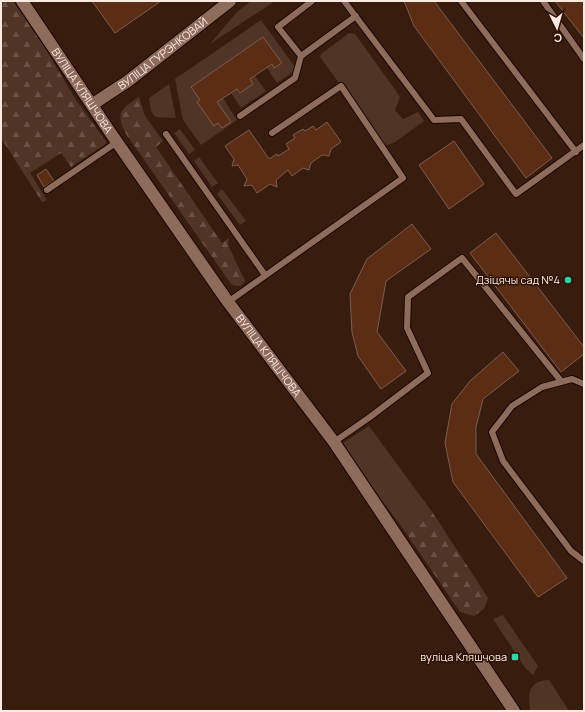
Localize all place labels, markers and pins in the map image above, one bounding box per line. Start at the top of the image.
place label: Дзіцячы сад №4 [476,272,560,287]
marker: Дзіцячы сад №4 [563,275,573,285]
place label: вуліца Кляшчова [420,649,507,664]
marker: вуліца Кляшчова [510,652,520,662]

